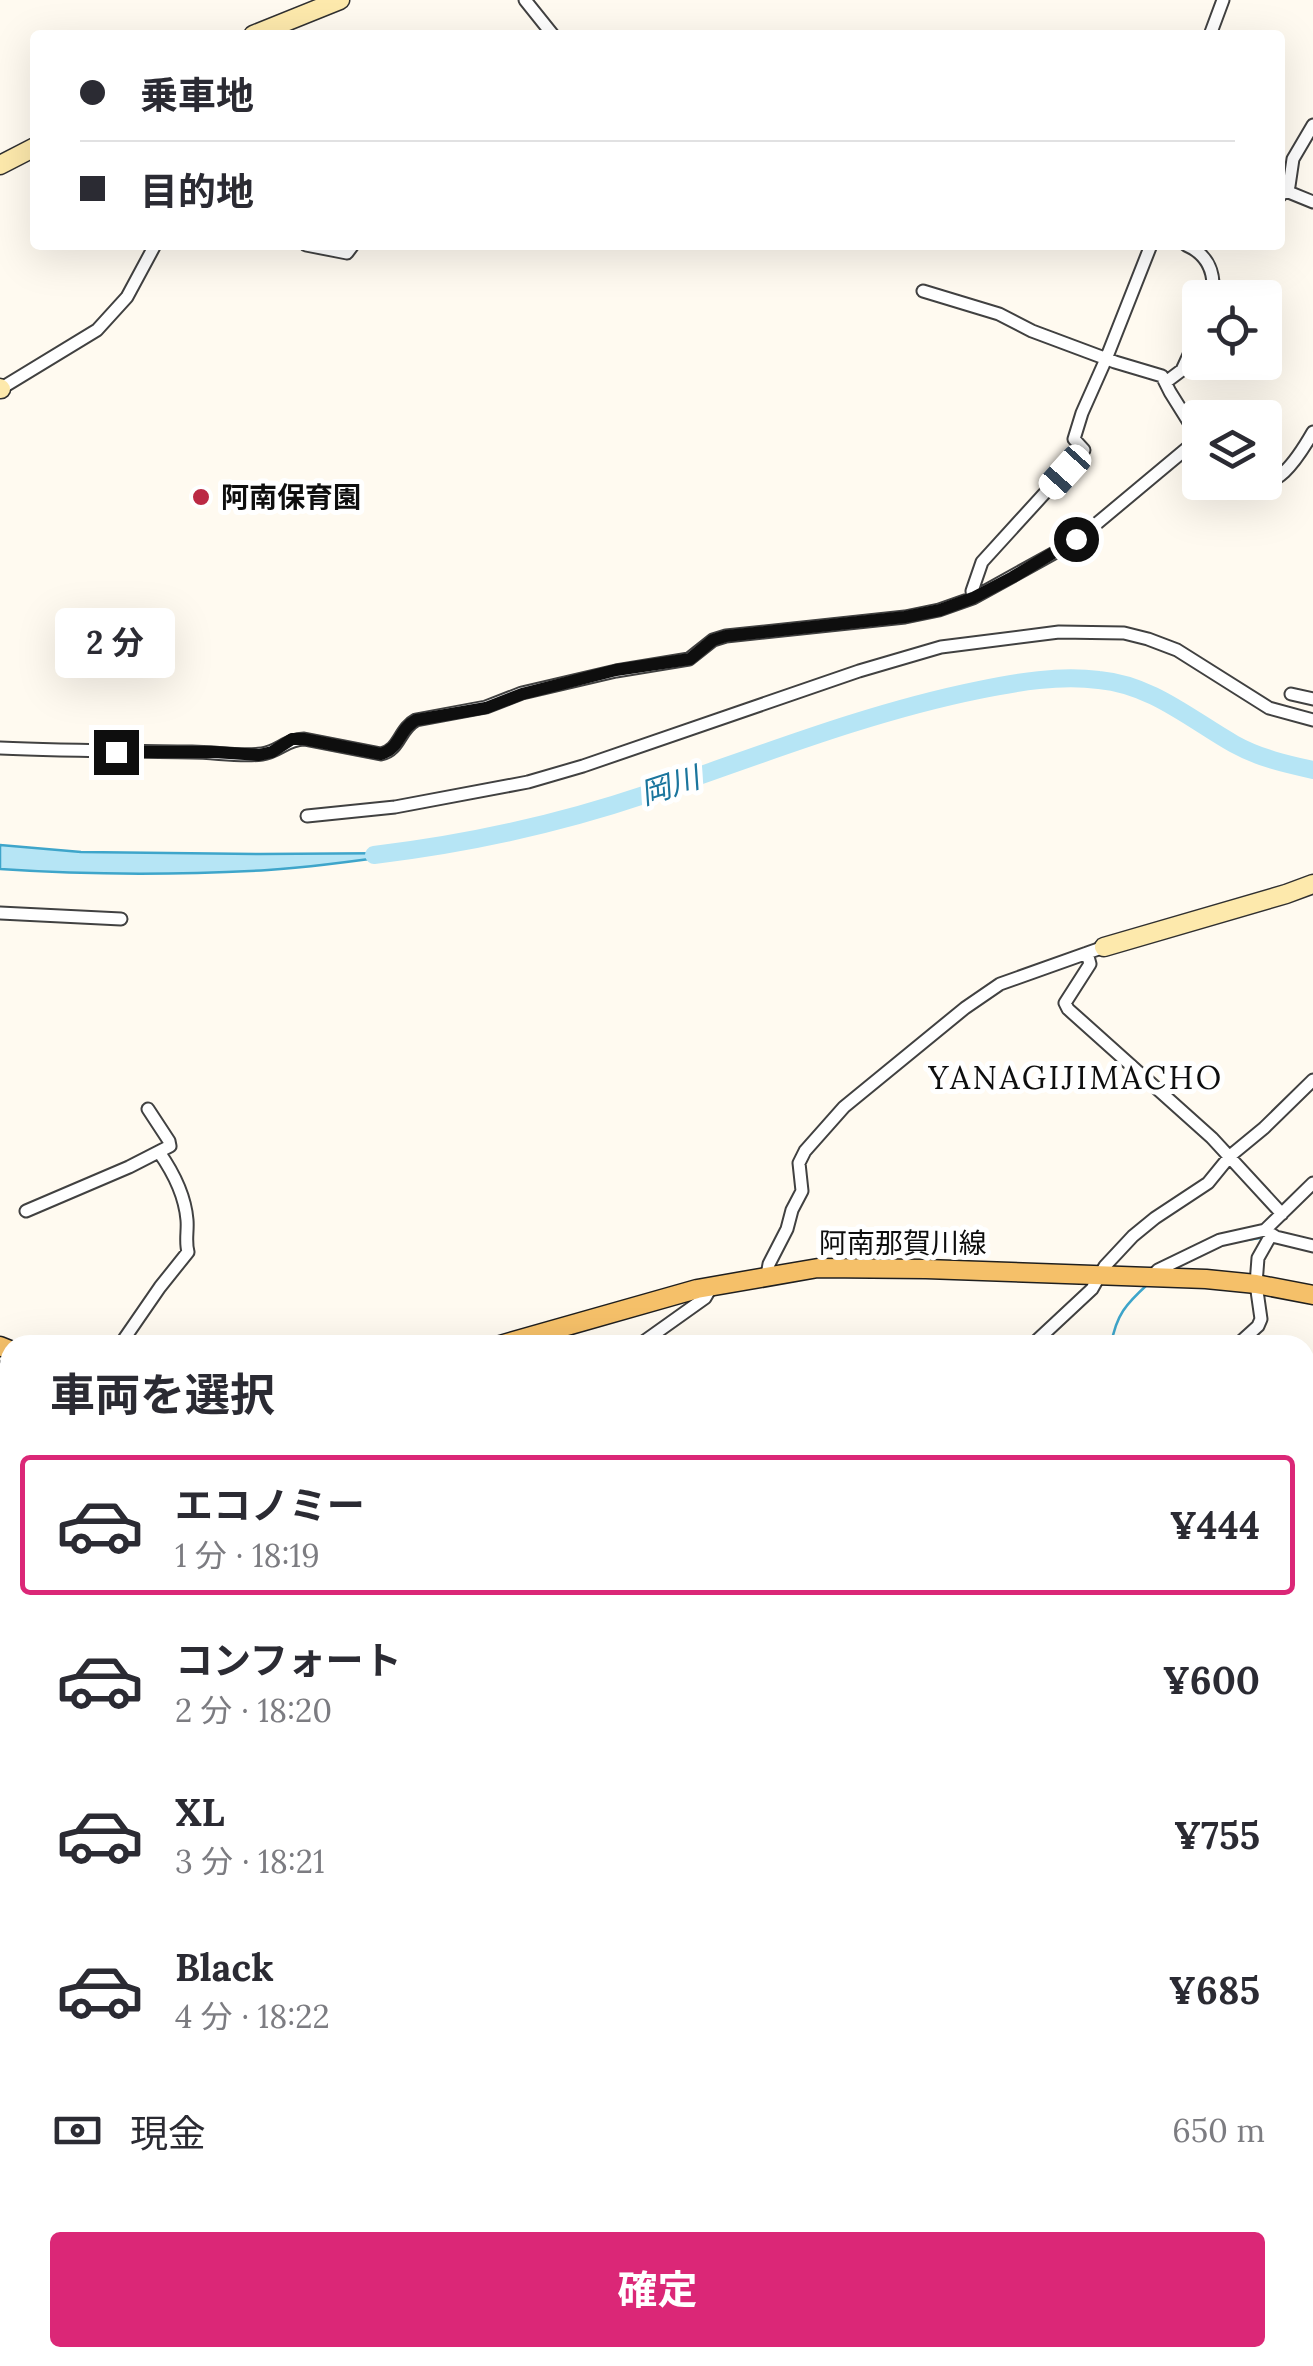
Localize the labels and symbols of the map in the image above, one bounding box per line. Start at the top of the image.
car [1034,440,1096,504]
place label: 阿南保育園 [221,479,361,515]
marker: 阿南保育園 [190,486,212,508]
route start [1054,517,1099,562]
callout: 2 分 [56,607,176,677]
route end [94,730,139,775]
water label: 岡川 [635,757,707,812]
district label: YANAGIJIMACHO [927,1057,1224,1098]
street label: 阿南那賀川線 [819,1225,987,1261]

